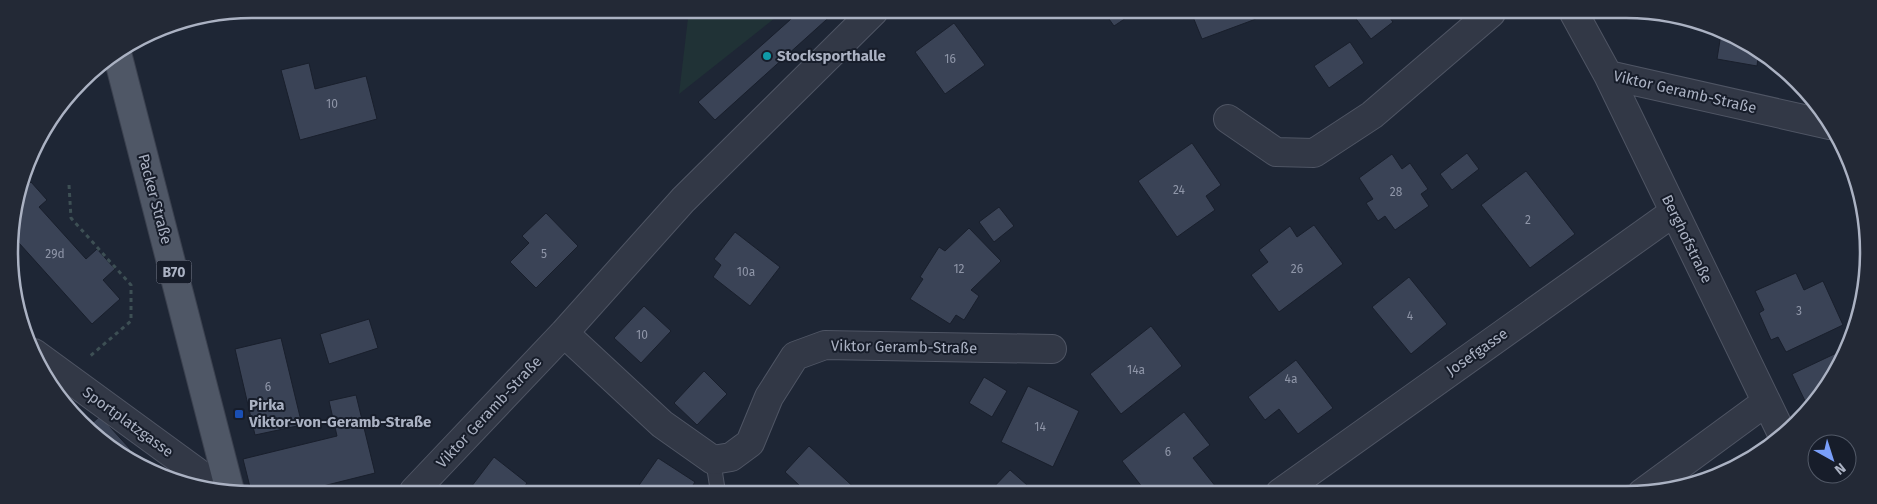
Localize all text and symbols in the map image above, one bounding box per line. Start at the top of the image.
place label: Stocksporthalle [777,47,886,65]
marker: Stocksporthalle [761,50,773,62]
house number: 16 [944,52,956,66]
street label: Viktor Geramb-Straße [1612,67,1758,117]
house number: 10 [326,97,338,111]
street label: Packer Straße [134,152,176,246]
house number: 24 [1173,183,1186,197]
house number: 28 [1390,185,1403,199]
street label: Berghofstraße [1658,192,1716,286]
house number: 2 [1525,213,1531,227]
house number: 29d [45,247,65,261]
house number: 5 [541,247,547,261]
road number: B70 [156,260,192,284]
house number: 12 [953,262,965,276]
house number: 26 [1291,262,1303,276]
house number: 10a [737,265,755,279]
house number: 3 [1796,304,1802,318]
house number: 4 [1407,309,1414,323]
street label: Josefgasse [1443,324,1511,380]
house number: 10 [636,328,648,342]
street label: Viktor Geramb-Straße [831,337,977,357]
street label: Viktor Geramb-Straße [433,352,545,472]
house number: 14a [1127,363,1145,377]
house number: 4a [1285,372,1297,386]
house number: 6 [265,380,271,394]
street label: Sportplatzgasse [79,383,177,461]
place label: Pirka Viktor-von-Geramb-Straße [248,396,431,431]
marker: Pirka Viktor-von-Geramb-Straße [233,408,245,420]
house number: 14 [1034,420,1046,434]
north arrow [1807,434,1857,484]
house number: 6 [1165,445,1171,459]
text: N [1831,459,1849,478]

